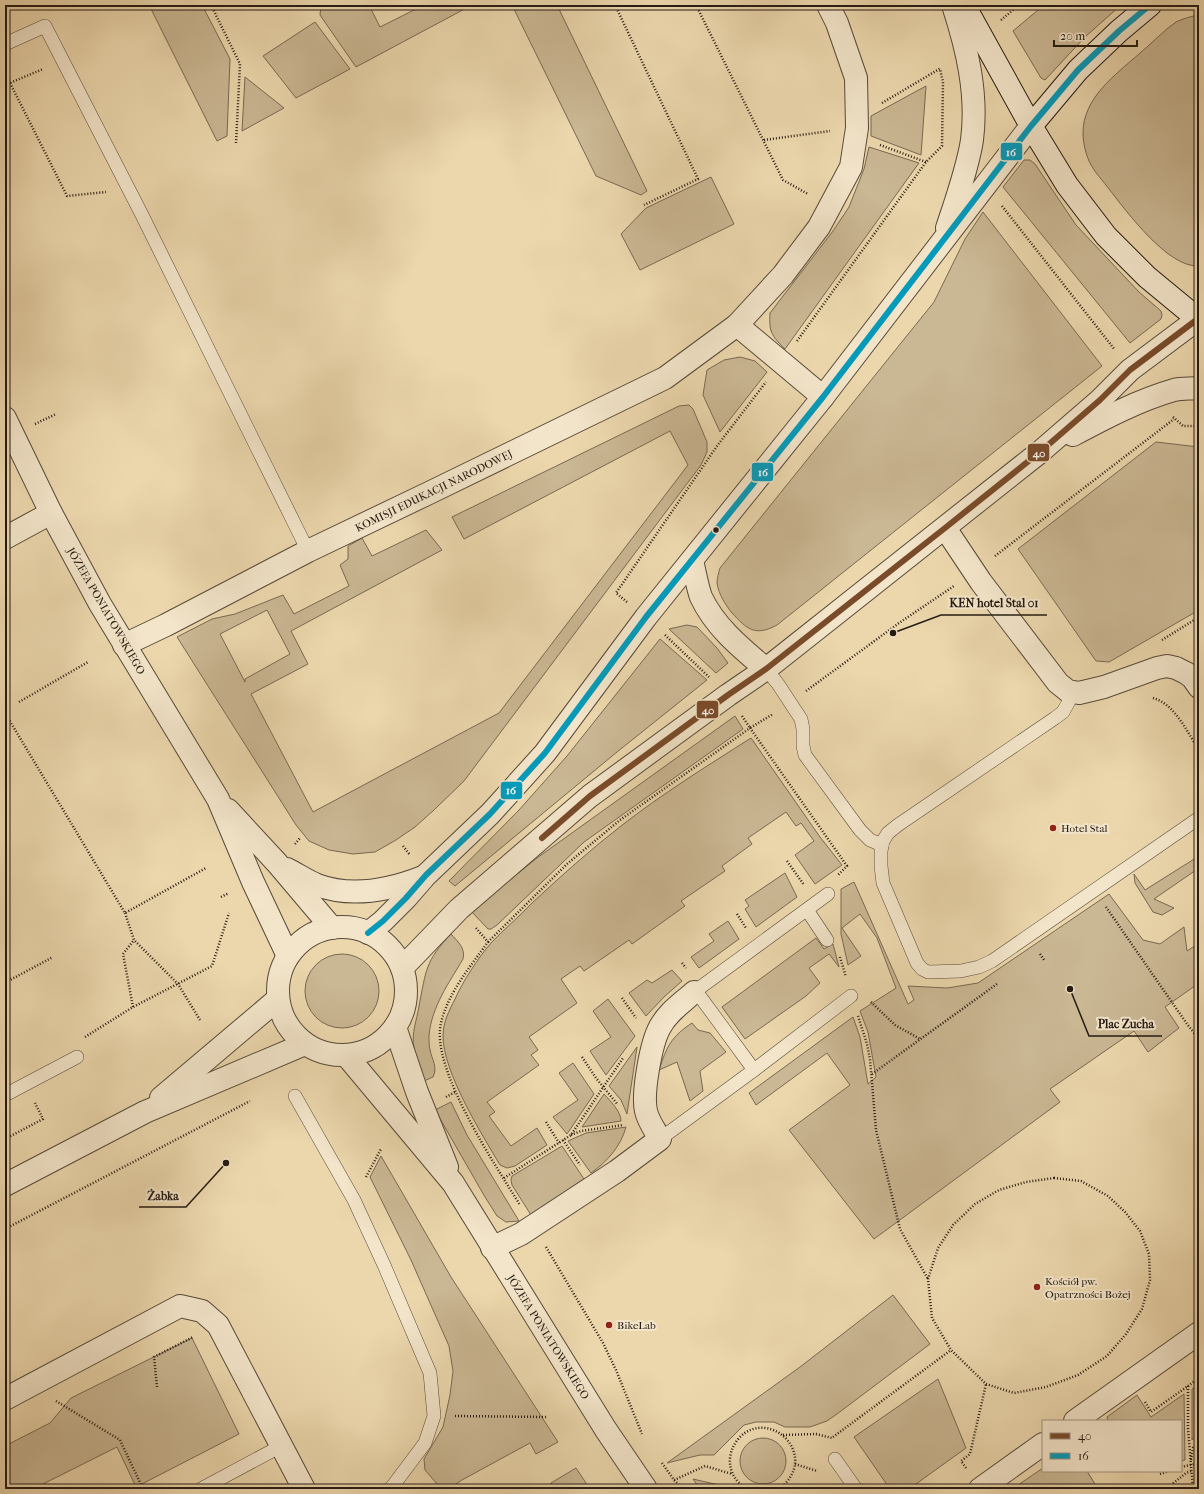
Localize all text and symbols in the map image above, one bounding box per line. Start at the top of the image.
scale bar [1054,22,1137,48]
text: 20 m [1060,29,1085,43]
line badge: 16 [1000,142,1023,161]
text: 16 [1006,146,1017,159]
line badge: 40 [1027,443,1050,462]
street label: KOMISJI EDUKACJI NARODOWEJ [353,447,515,535]
text: 40 [1032,447,1045,460]
line badge: 16 [751,462,774,482]
text: 16 [758,466,769,479]
unlabelled marker [711,525,721,535]
street label: JÓZEFA PONIATOWSKIEGO [64,544,148,677]
callout: KEN hotel Stal 01 [941,591,1047,615]
text: KEN hotel Stal 01 [949,596,1039,610]
line badge: 40 [696,700,719,719]
text: 40 [701,704,714,717]
line badge: 16 [500,781,523,800]
text: 16 [506,784,517,797]
place label: Hotel Stal [1061,822,1108,835]
marker: Hotel Stal [1048,823,1058,833]
callout: Plac Zucha [1089,1012,1162,1036]
text: Plac Zucha [1098,1017,1155,1031]
callout: Żabka [139,1183,186,1207]
text: Żabka [147,1188,179,1203]
street label: JÓZEFA PONIATOWSKIEGO [504,1271,592,1402]
place label: Kościół pw. Opatrzności Bożej [1045,1275,1131,1301]
marker: Kościół pw. Opatrzności Bożej [1032,1282,1042,1292]
place label: BikeLab [617,1319,656,1332]
marker: BikeLab [604,1320,614,1330]
legend [1042,1420,1182,1472]
text: 40 [1078,1429,1092,1443]
text: 16 [1078,1449,1089,1463]

